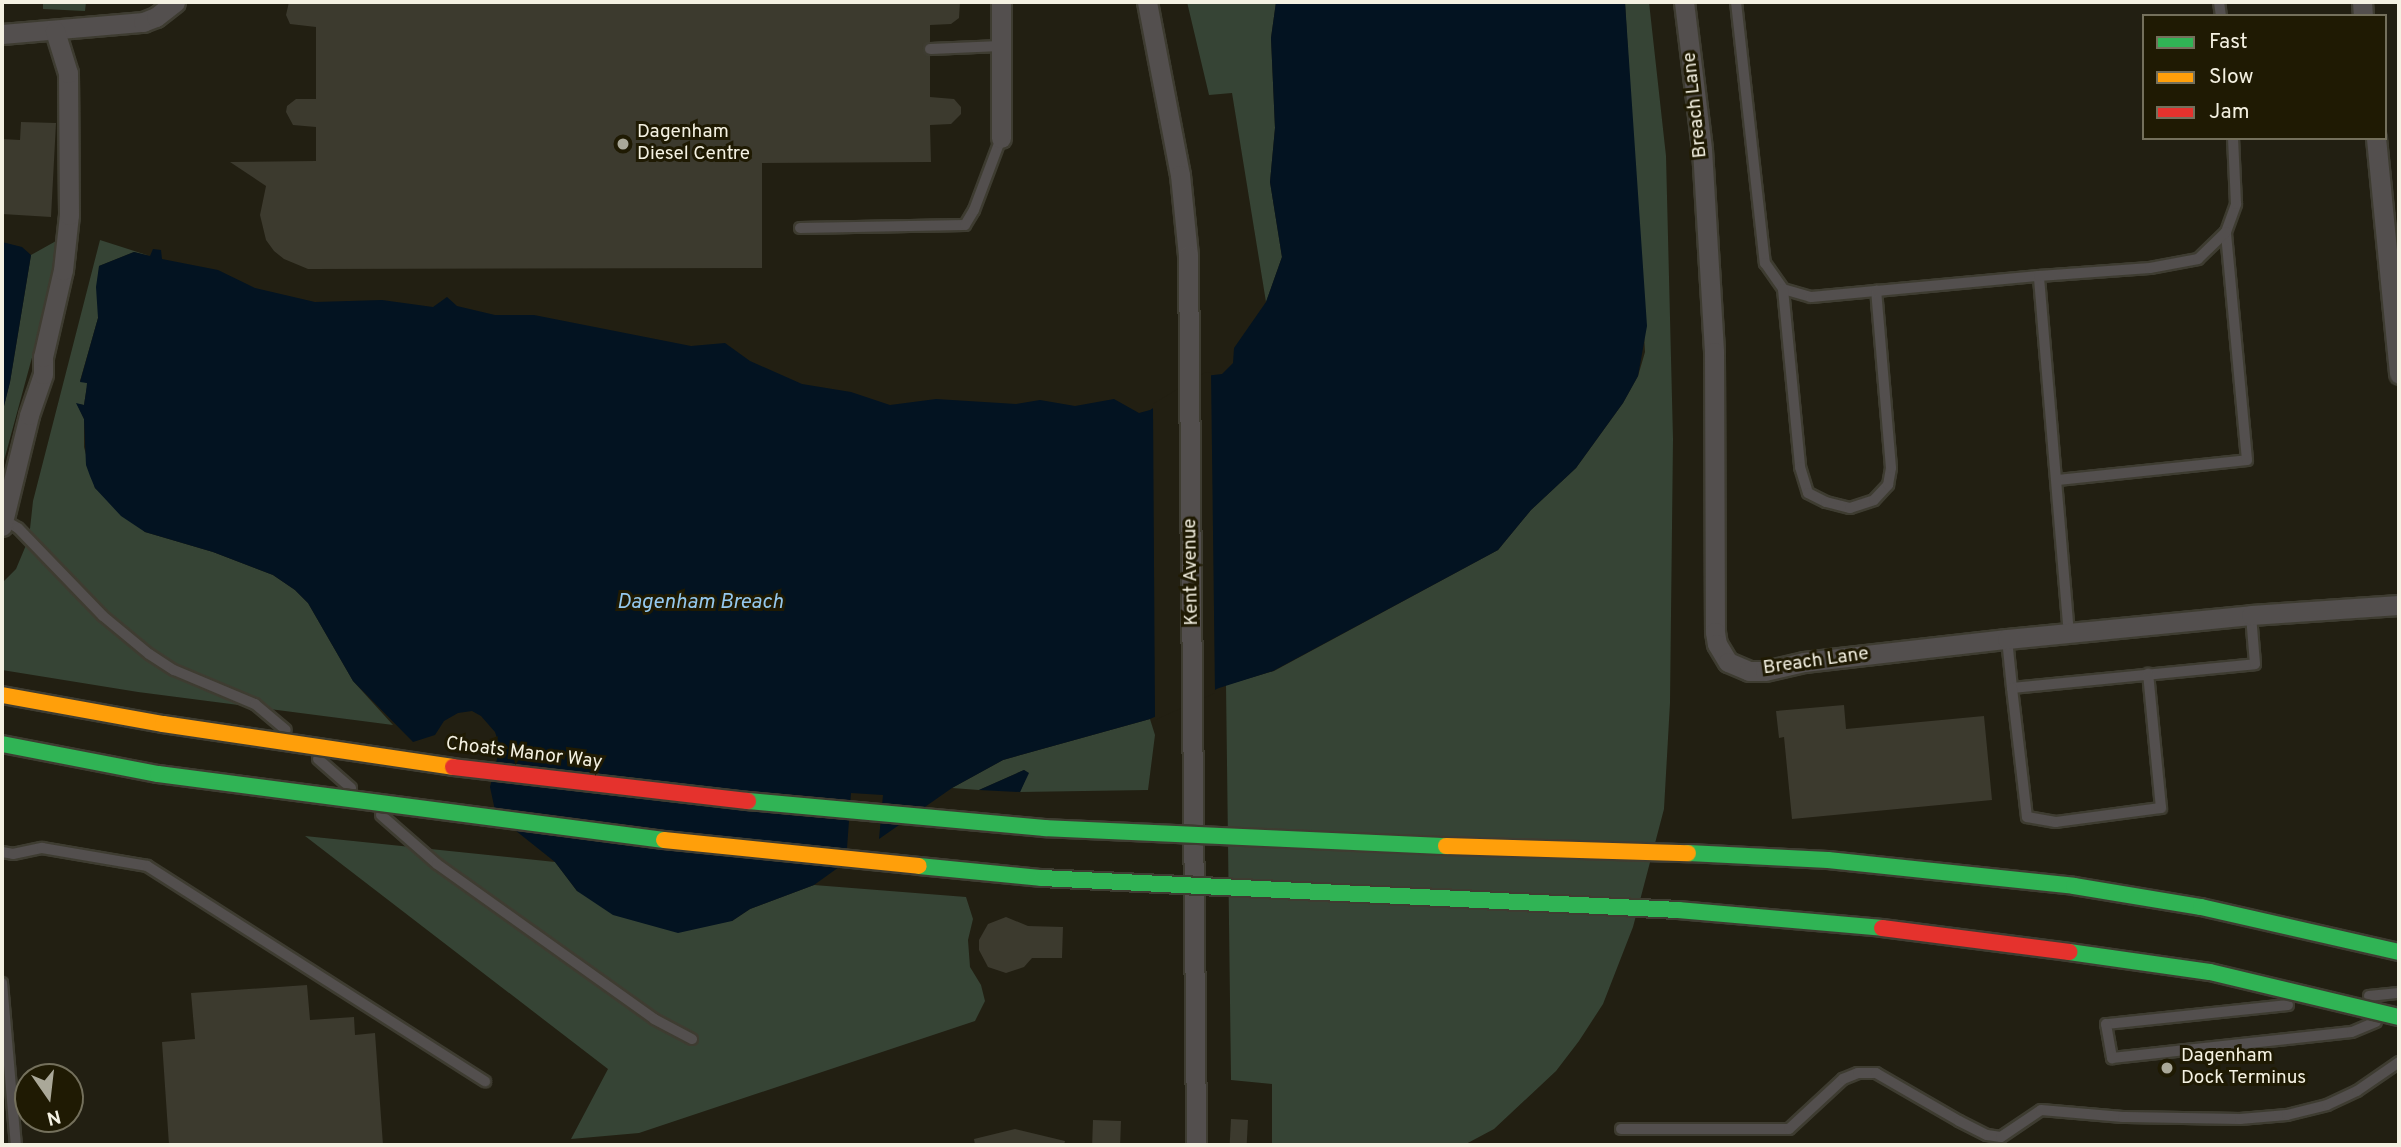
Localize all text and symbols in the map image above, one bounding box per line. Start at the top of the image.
legend [2142,14,2387,140]
text: Fast [2209,29,2248,56]
street label: Breach Lane [1679,51,1713,159]
text: Slow [2209,64,2254,91]
text: Jam [2209,99,2250,126]
place label: Dagenham Diesel Centre [637,122,750,166]
marker: Dagenham Diesel Centre [615,136,631,152]
street label: Kent Avenue [1180,518,1204,626]
water label: Dagenham Breach [617,590,783,616]
street label: Breach Lane [1762,643,1870,681]
street label: Choats Manor Way [444,733,604,775]
place label: Dagenham Dock Terminus [2181,1046,2307,1090]
marker: Dagenham Dock Terminus [2159,1060,2175,1076]
north arrow [14,1063,84,1133]
text: N [44,1103,63,1130]

